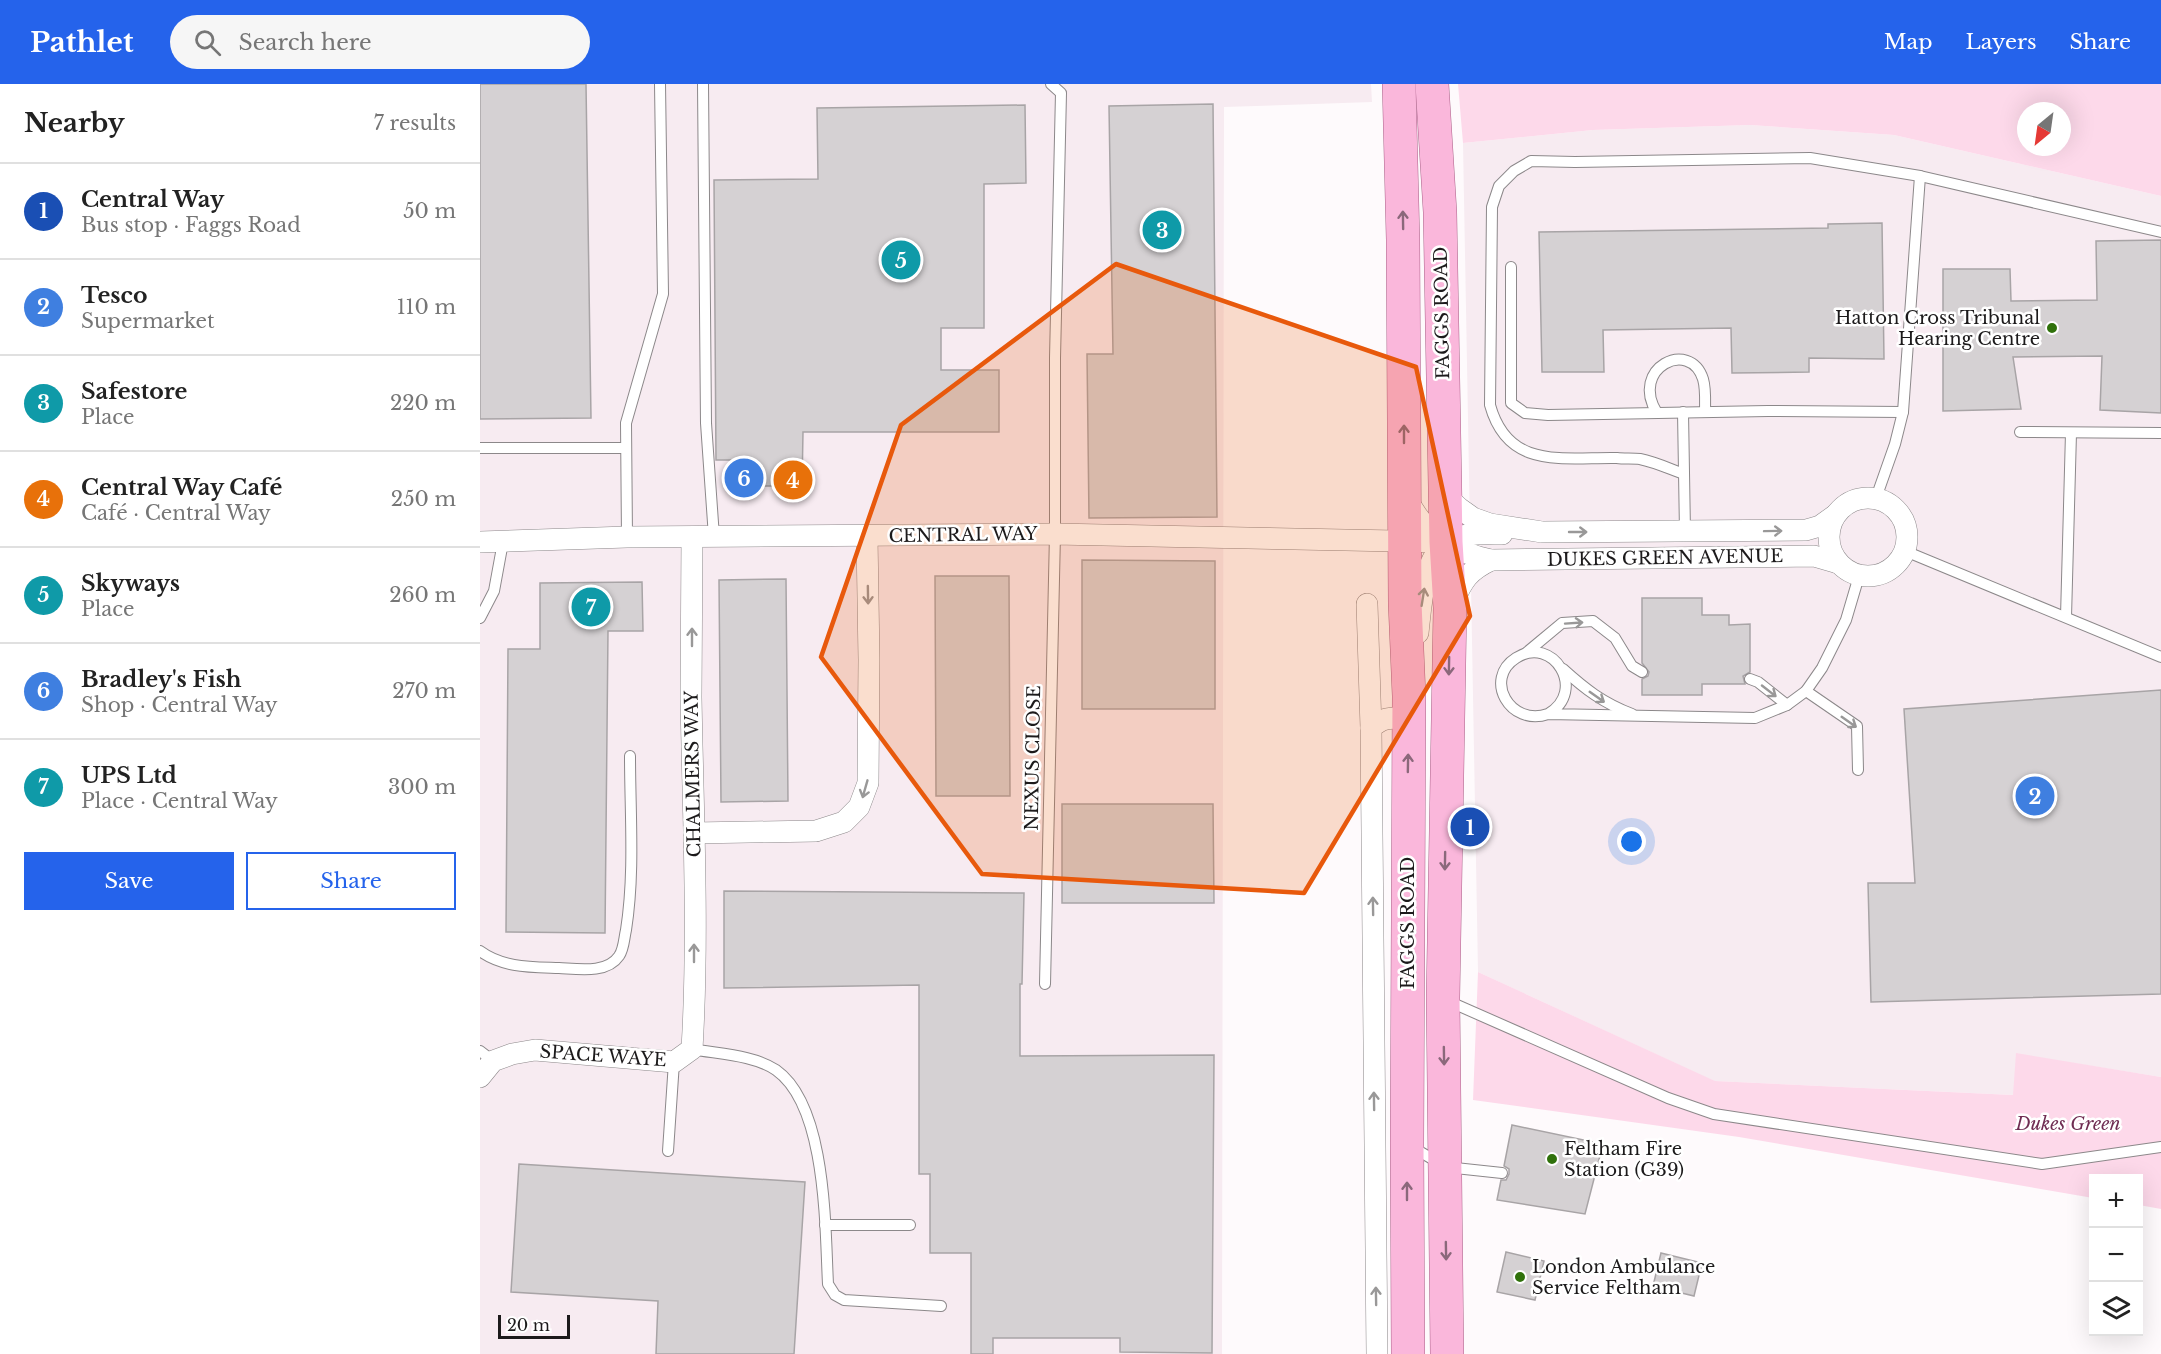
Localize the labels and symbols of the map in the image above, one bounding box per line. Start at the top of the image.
north arrow [2017,102,2071,156]
pin: 3 [1142,208,1182,252]
one-way arrow [1397,211,1409,231]
pin: 5 [882,238,920,282]
street label: FAGGS ROAD [1430,247,1454,379]
place label: Hatton Cross Tribunal Hearing Centre [1835,307,2040,350]
marker: Hatton Cross Tribunal Hearing Centre [2045,321,2059,335]
one-way arrow [1398,424,1410,444]
pin: 6 [724,456,764,500]
pin: 4 [774,458,812,502]
street label: CENTRAL WAY [888,523,1038,547]
one-way arrow [1762,525,1782,537]
one-way arrow [1567,526,1587,538]
street label: DUKES GREEN AVENUE [1547,545,1783,571]
pin: 7 [572,584,610,630]
one-way arrow [862,585,874,605]
one-way arrow [1418,587,1429,607]
one-way arrow [1563,617,1583,628]
one-way arrow [686,628,698,648]
one-way arrow [1443,656,1455,676]
one-way arrow [1761,684,1777,697]
street label: NEXUS CLOSE [1021,685,1045,831]
street label: CHALMERS WAY [681,690,705,858]
one-way arrow [1588,691,1605,703]
one-way arrow [1841,715,1857,728]
one-way arrow [1402,754,1414,774]
pin: 2 [2016,774,2054,818]
one-way arrow [859,780,870,799]
pin: 1 [1450,804,1490,850]
your location [1617,827,1646,856]
one-way arrow [1440,851,1451,871]
street label: FAGGS ROAD [1397,857,1419,989]
one-way arrow [1367,896,1379,916]
one-way arrow [688,943,700,963]
street label: SPACE WAYE [539,1041,667,1071]
one-way arrow [1438,1046,1450,1066]
one-way arrow [1369,1091,1380,1111]
park label: Dukes Green [2014,1113,2121,1135]
place label: Feltham Fire Station (G39) [1564,1138,1684,1181]
marker: Feltham Fire Station (G39) [1545,1152,1559,1166]
one-way arrow [1401,1181,1413,1201]
one-way arrow [1441,1241,1452,1261]
place label: London Ambulance Service Feltham [1532,1256,1715,1299]
marker: London Ambulance Service Feltham [1513,1270,1527,1284]
one-way arrow [1370,1286,1382,1306]
scale bar [498,1312,570,1340]

